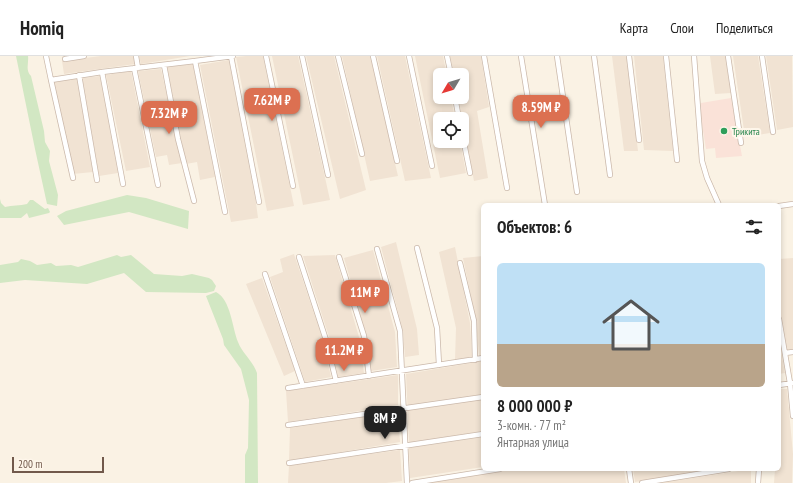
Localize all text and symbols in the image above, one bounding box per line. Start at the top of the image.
text: Homiq [20,16,64,40]
text: Карта [620,19,648,37]
text: Слои [670,19,694,37]
text: Поделиться [716,19,773,37]
north arrow [433,68,469,104]
map controls [433,68,469,148]
pin: 7.62M ₽ [235,88,309,122]
text: 7.62M ₽ [253,92,291,109]
pin: 8.59M ₽ [504,95,578,129]
text: 8.59M ₽ [522,99,560,116]
pin: 7.32M ₽ [132,101,206,135]
text: 7.32M ₽ [150,105,188,122]
button: locate [433,112,469,148]
place label: Трикита [732,125,760,138]
marker: Трикита [719,126,729,136]
text: Объектов: 6 [497,216,572,238]
icon: filters [743,216,765,238]
pin: 11M ₽ [337,280,393,314]
text: 11M ₽ [350,284,380,301]
icon: home [595,289,667,361]
pin: 11.2M ₽ [307,338,381,372]
text: 11.2M ₽ [325,342,363,359]
text: 8 000 000 ₽ [497,395,572,417]
pin: 8M ₽ [361,406,409,440]
text: 8M ₽ [373,410,397,427]
text: 3-комн. · 77 m² [497,417,566,434]
text: Янтарная улица [497,434,569,451]
scale bar [12,455,104,474]
text: 200 m [18,457,42,471]

